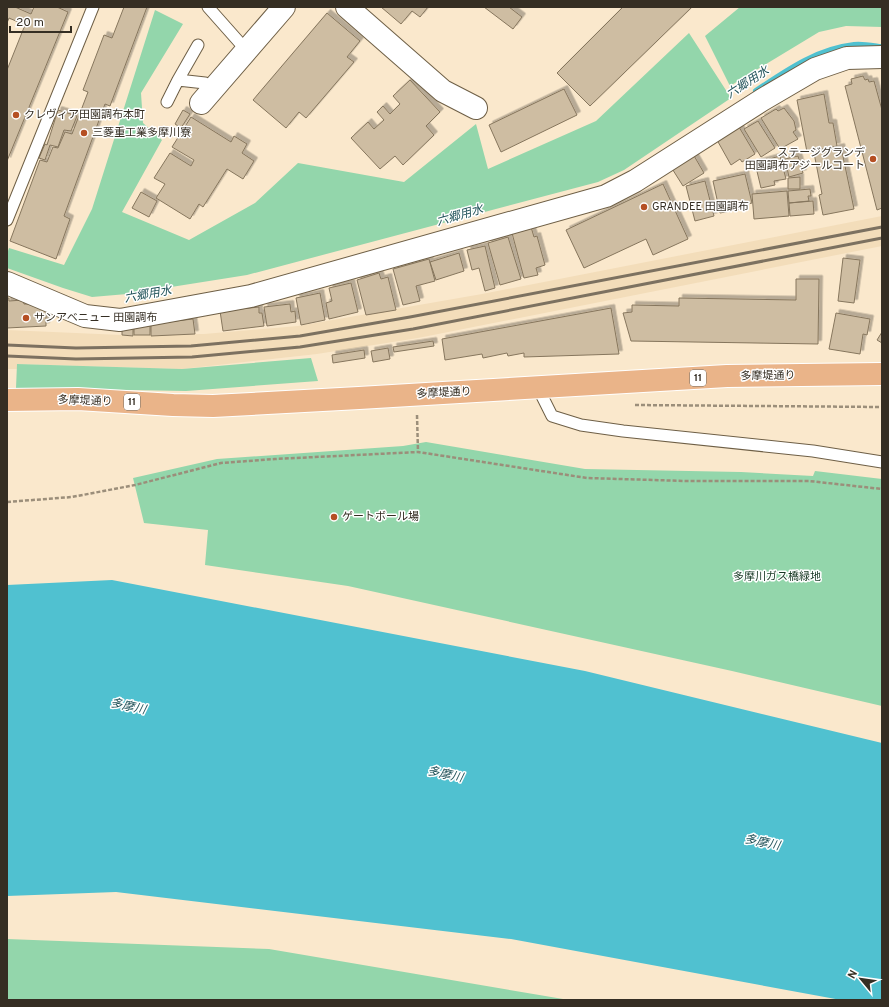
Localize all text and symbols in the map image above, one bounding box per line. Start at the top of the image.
scale bar [10,8,71,34]
text: 20 m [16,15,44,31]
water label: 六郷用水 [724,62,774,103]
place label: クレヴィア田園調布本町 [24,108,145,122]
marker: クレヴィア田園調布本町 [11,110,21,120]
place label: 三菱重工業多摩川寮 [92,126,191,140]
marker: 三菱重工業多摩川寮 [79,128,89,138]
place label: ステージグランデ 田園調布アジールコート [745,146,865,173]
marker: ステージグランデ 田園調布アジールコート [868,154,878,164]
place label: GRANDEE 田園調布 [652,200,749,214]
water label: 六郷用水 [435,201,487,230]
marker: GRANDEE 田園調布 [639,202,649,212]
water label: 六郷用水 [123,283,175,307]
place label: サンアベニュー 田園調布 [34,311,157,325]
marker: サンアベニュー 田園調布 [21,313,31,323]
street label: 多摩堤通り [740,369,796,383]
road number: 11 [690,370,706,386]
street label: 多摩堤通り [416,385,472,401]
street label: 多摩堤通り [57,393,113,409]
road number: 11 [124,394,140,410]
place label: ゲートボール場 [342,510,419,524]
marker: ゲートボール場 [329,512,339,522]
park label: 多摩川ガス橋緑地 [733,570,821,584]
water label: 多摩川 [109,695,149,719]
water label: 多摩川 [426,763,466,787]
water label: 多摩川 [743,831,783,855]
north arrow [841,959,881,999]
text: N [845,968,861,981]

